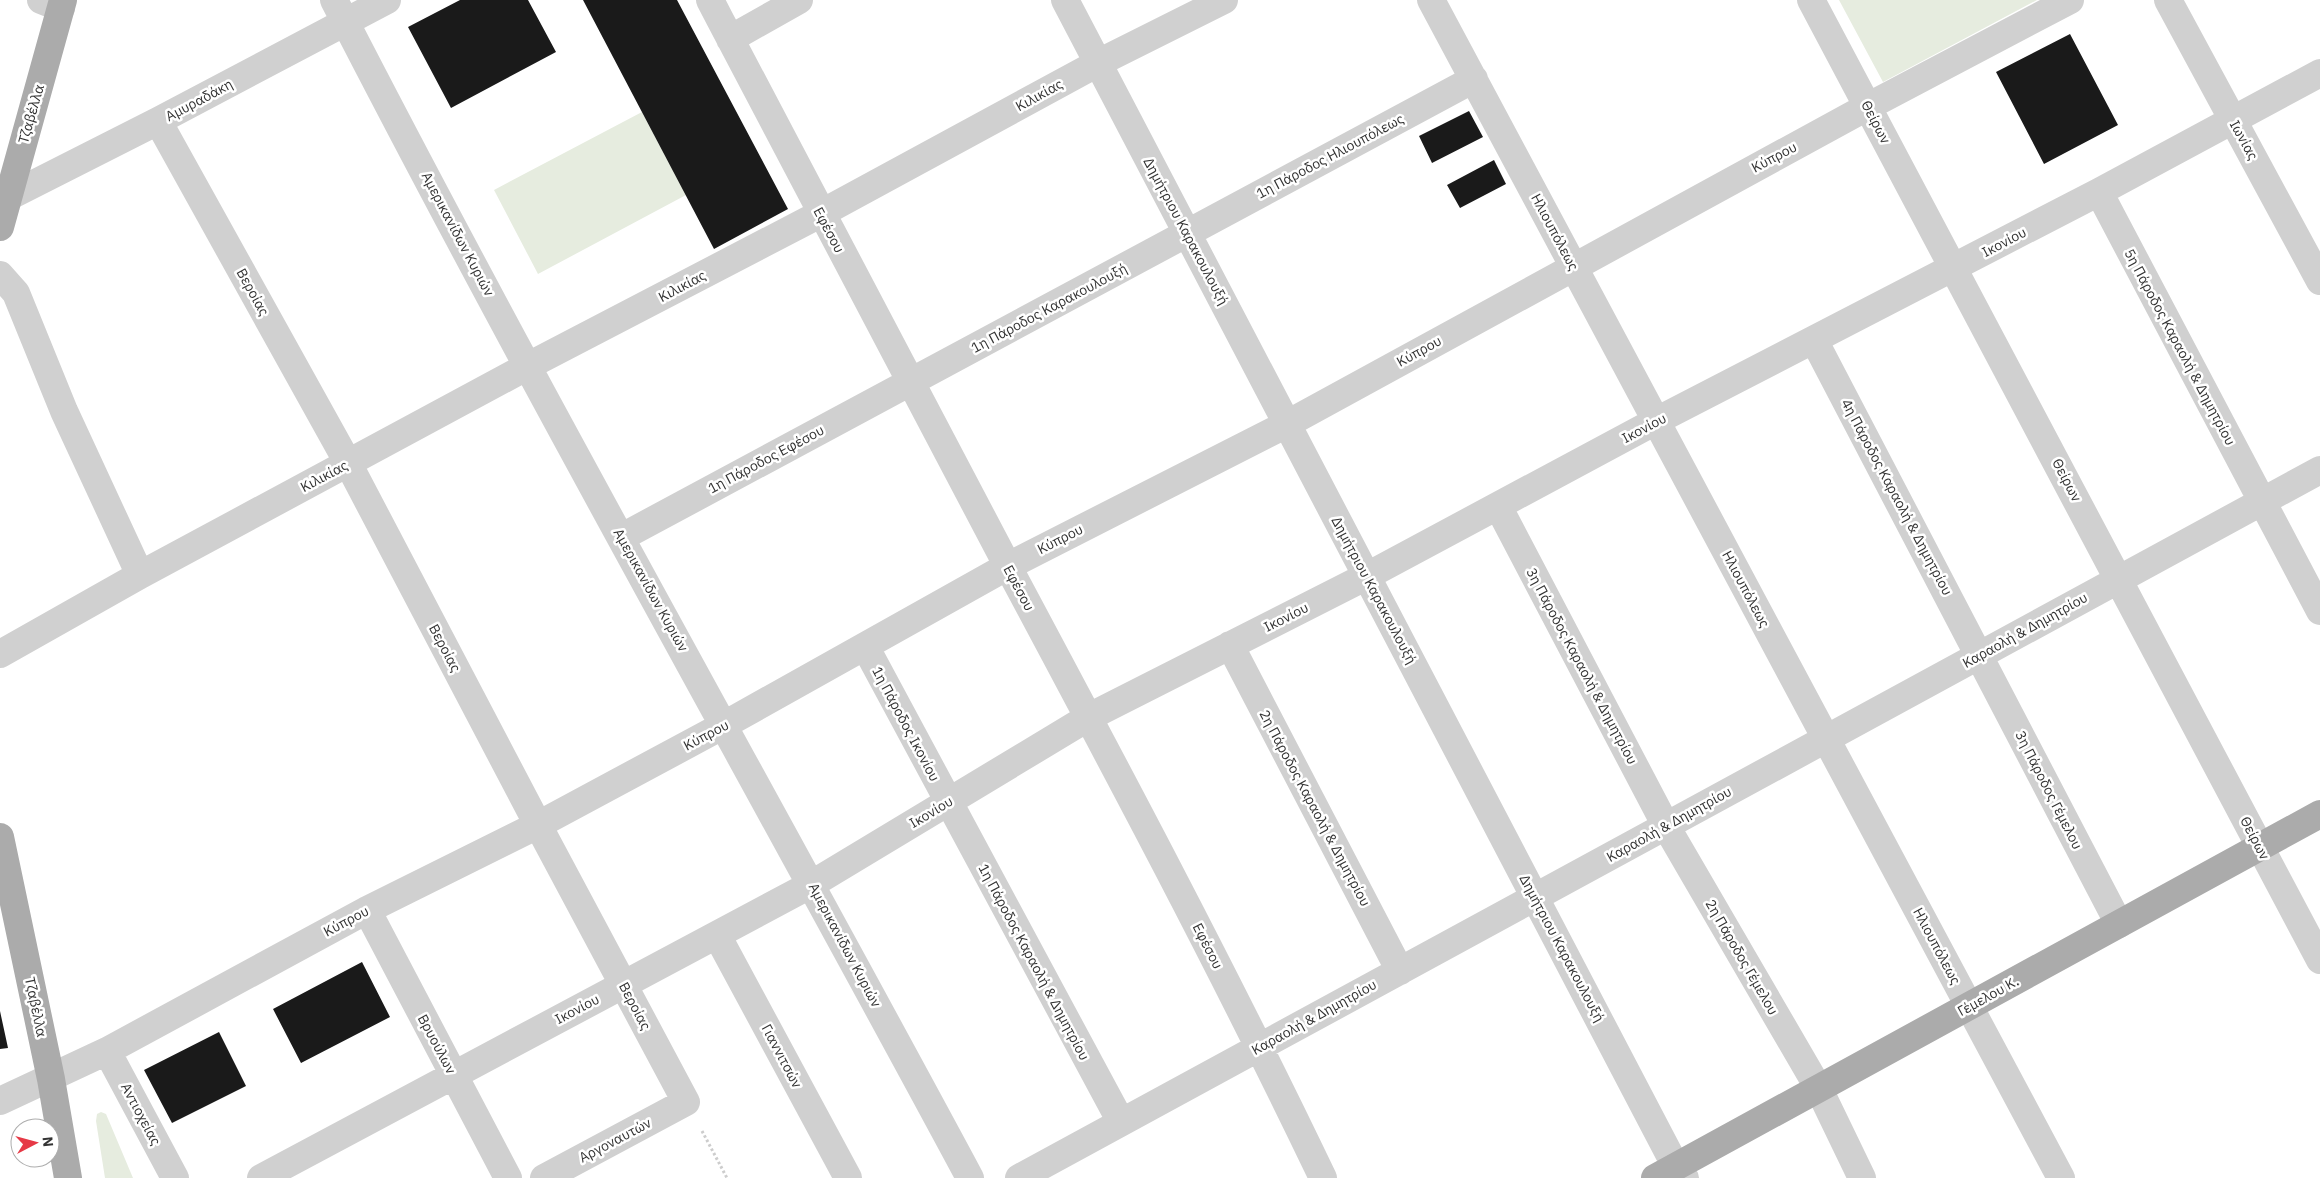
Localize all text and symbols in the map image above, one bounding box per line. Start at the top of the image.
street label: Αμυραδάκη [162,75,236,125]
street label: Κιλικίας [1012,75,1066,115]
street label: Τζαβέλλα [14,82,48,146]
street label: Θείρων [1857,97,1895,147]
street label: 1η Πάροδος Ηλιουπόλεως [1253,109,1407,203]
street label: Ιωνίας [2226,117,2262,163]
street label: Κύπρου [1748,138,1800,176]
street label: Δημήτριου Καρακουλουξή [1139,154,1233,308]
street label: Αμερικανίδων Κυριών [418,169,498,299]
street label: Ηλιουπόλεως [1527,190,1583,274]
street label: Εφέσου [809,204,849,256]
street label: Ικονίου [1979,223,2029,261]
street label: 5η Πάροδος Καραολή & Δημητρίου [2120,246,2240,448]
street label: 1η Πάροδος Καρακουλουξή [968,259,1130,357]
street label: Βεροίας [233,265,273,319]
street label: Κιλικίας [655,266,709,306]
street label: Κύπρου [1393,331,1445,371]
street label: 4η Πάροδος Καραολή & Δημητρίου [1837,396,1957,598]
street label: Ικονίου [1619,409,1669,447]
street label: 1η Πάροδος Εφέσου [705,421,827,497]
street label: Θείρων [2048,455,2086,505]
street label: Κιλικίας [297,456,351,496]
street label: Δημήτριου Καρακουλουξή [1327,513,1421,667]
street label: Κύπρου [1034,520,1086,558]
street label: Αμερικανίδων Κυριών [610,525,692,655]
street label: Ηλιουπόλεως [1718,547,1774,631]
street label: Εφέσου [999,562,1039,614]
street label: 3η Πάροδος Καραολή & Δημητρίου [1522,565,1642,767]
street label: Καραολή & Δημητρίου [1959,588,2091,672]
street label: Ικονίου [1261,598,1311,636]
street label: Βεροίας [425,621,465,675]
street label: 1η Πάροδος Ικονίου [868,663,944,785]
street label: 2η Πάροδος Καραολή & Δημητρίου [1255,707,1375,909]
street label: Κύπρου [680,716,732,754]
street label: 3η Πάροδος Γέμελου [2011,728,2087,852]
street label: Καραολή & Δημητρίου [1603,782,1735,866]
street label: Ικονίου [906,792,956,832]
street label: Θείρων [2236,813,2274,863]
street label: 1η Πάροδος Καραολή & Δημητρίου [974,861,1094,1063]
street label: Δημήτριου Καρακουλουξή [1515,871,1609,1025]
street label: Αμερικανίδων Κυριών [805,880,885,1010]
street label: 2η Πάροδος Γέμελου [1702,896,1782,1018]
street label: Κύπρου [320,902,372,940]
street label: Ηλιουπόλεως [1909,904,1965,988]
street label: Εφέσου [1189,920,1227,972]
street label: Γέμελου Κ. [1954,972,2022,1020]
street label: Τζαβέλλα [21,975,51,1039]
street label: Καραολή & Δημητρίου [1248,975,1380,1059]
street label: Βεροίας [615,979,655,1033]
street label: Ικονίου [552,990,602,1028]
street label: Βρυούλων [414,1011,460,1077]
street label: Γιαννιτσών [758,1021,806,1091]
street label: Αντιοχείας [117,1080,165,1148]
street label: Αργοναυτών [576,1113,654,1167]
north arrow [10,1118,60,1168]
text: N [38,1136,57,1148]

